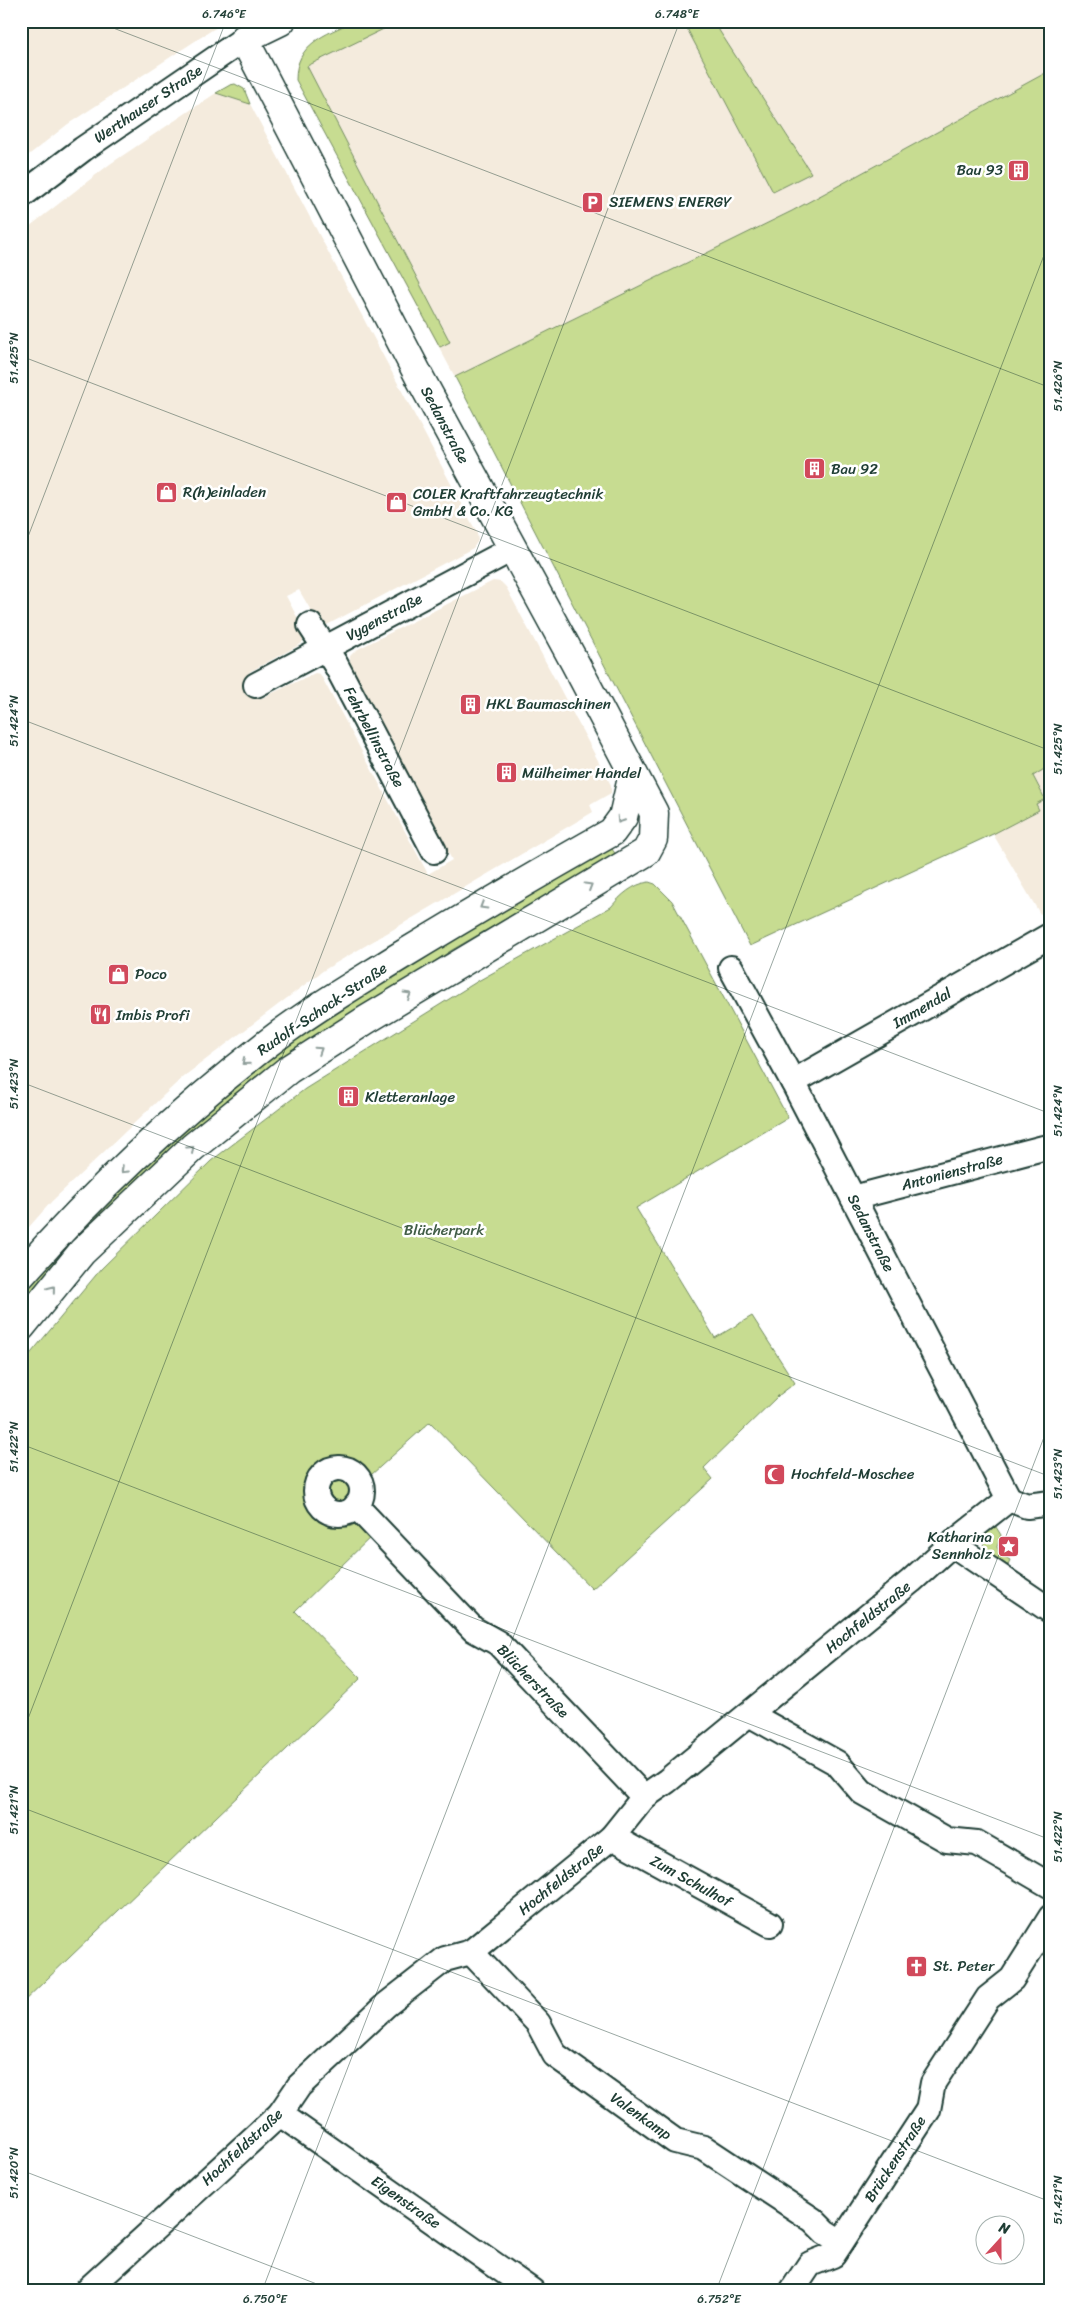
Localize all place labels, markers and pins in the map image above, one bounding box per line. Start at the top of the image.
place label: Bau 93 [957,157,1003,183]
building icon: Bau 93 [1007,158,1031,182]
place label: SIEMENS ENERGY [609,189,732,215]
parking icon: SIEMENS ENERGY [581,190,605,214]
place label: Bau 92 [831,456,878,482]
building icon: Bau 92 [803,457,827,481]
place label: R(h)einladen [183,479,266,505]
shop icon: R(h)einladen [155,480,179,504]
place label: COLER Kraftfahrzeugtechnik GmbH & Co. KG [413,481,603,524]
shop icon: COLER Kraftfahrzeugtechnik GmbH & Co. KG [385,491,409,515]
place label: HKL Baumaschinen [486,691,611,717]
building icon: HKL Baumaschinen [458,692,482,716]
place label: Mülheimer Handel [522,760,642,786]
building icon: Mülheimer Handel [494,761,518,785]
place label: Poco [135,961,167,987]
shop icon: Poco [107,962,131,986]
place label: Imbis Profi [115,1002,191,1028]
restaurant icon: Imbis Profi [88,1003,112,1027]
place label: Kletteranlage [365,1084,455,1110]
building icon: Kletteranlage [337,1085,361,1109]
place label: Hochfeld-Moschee [791,1461,915,1487]
mosque icon: Hochfeld-Moschee [763,1462,787,1486]
place label: Katharina Sennholz [927,1524,993,1567]
place icon: Katharina Sennholz [996,1534,1020,1558]
place label: St. Peter [933,1953,995,1979]
church icon: St. Peter [905,1954,929,1978]

